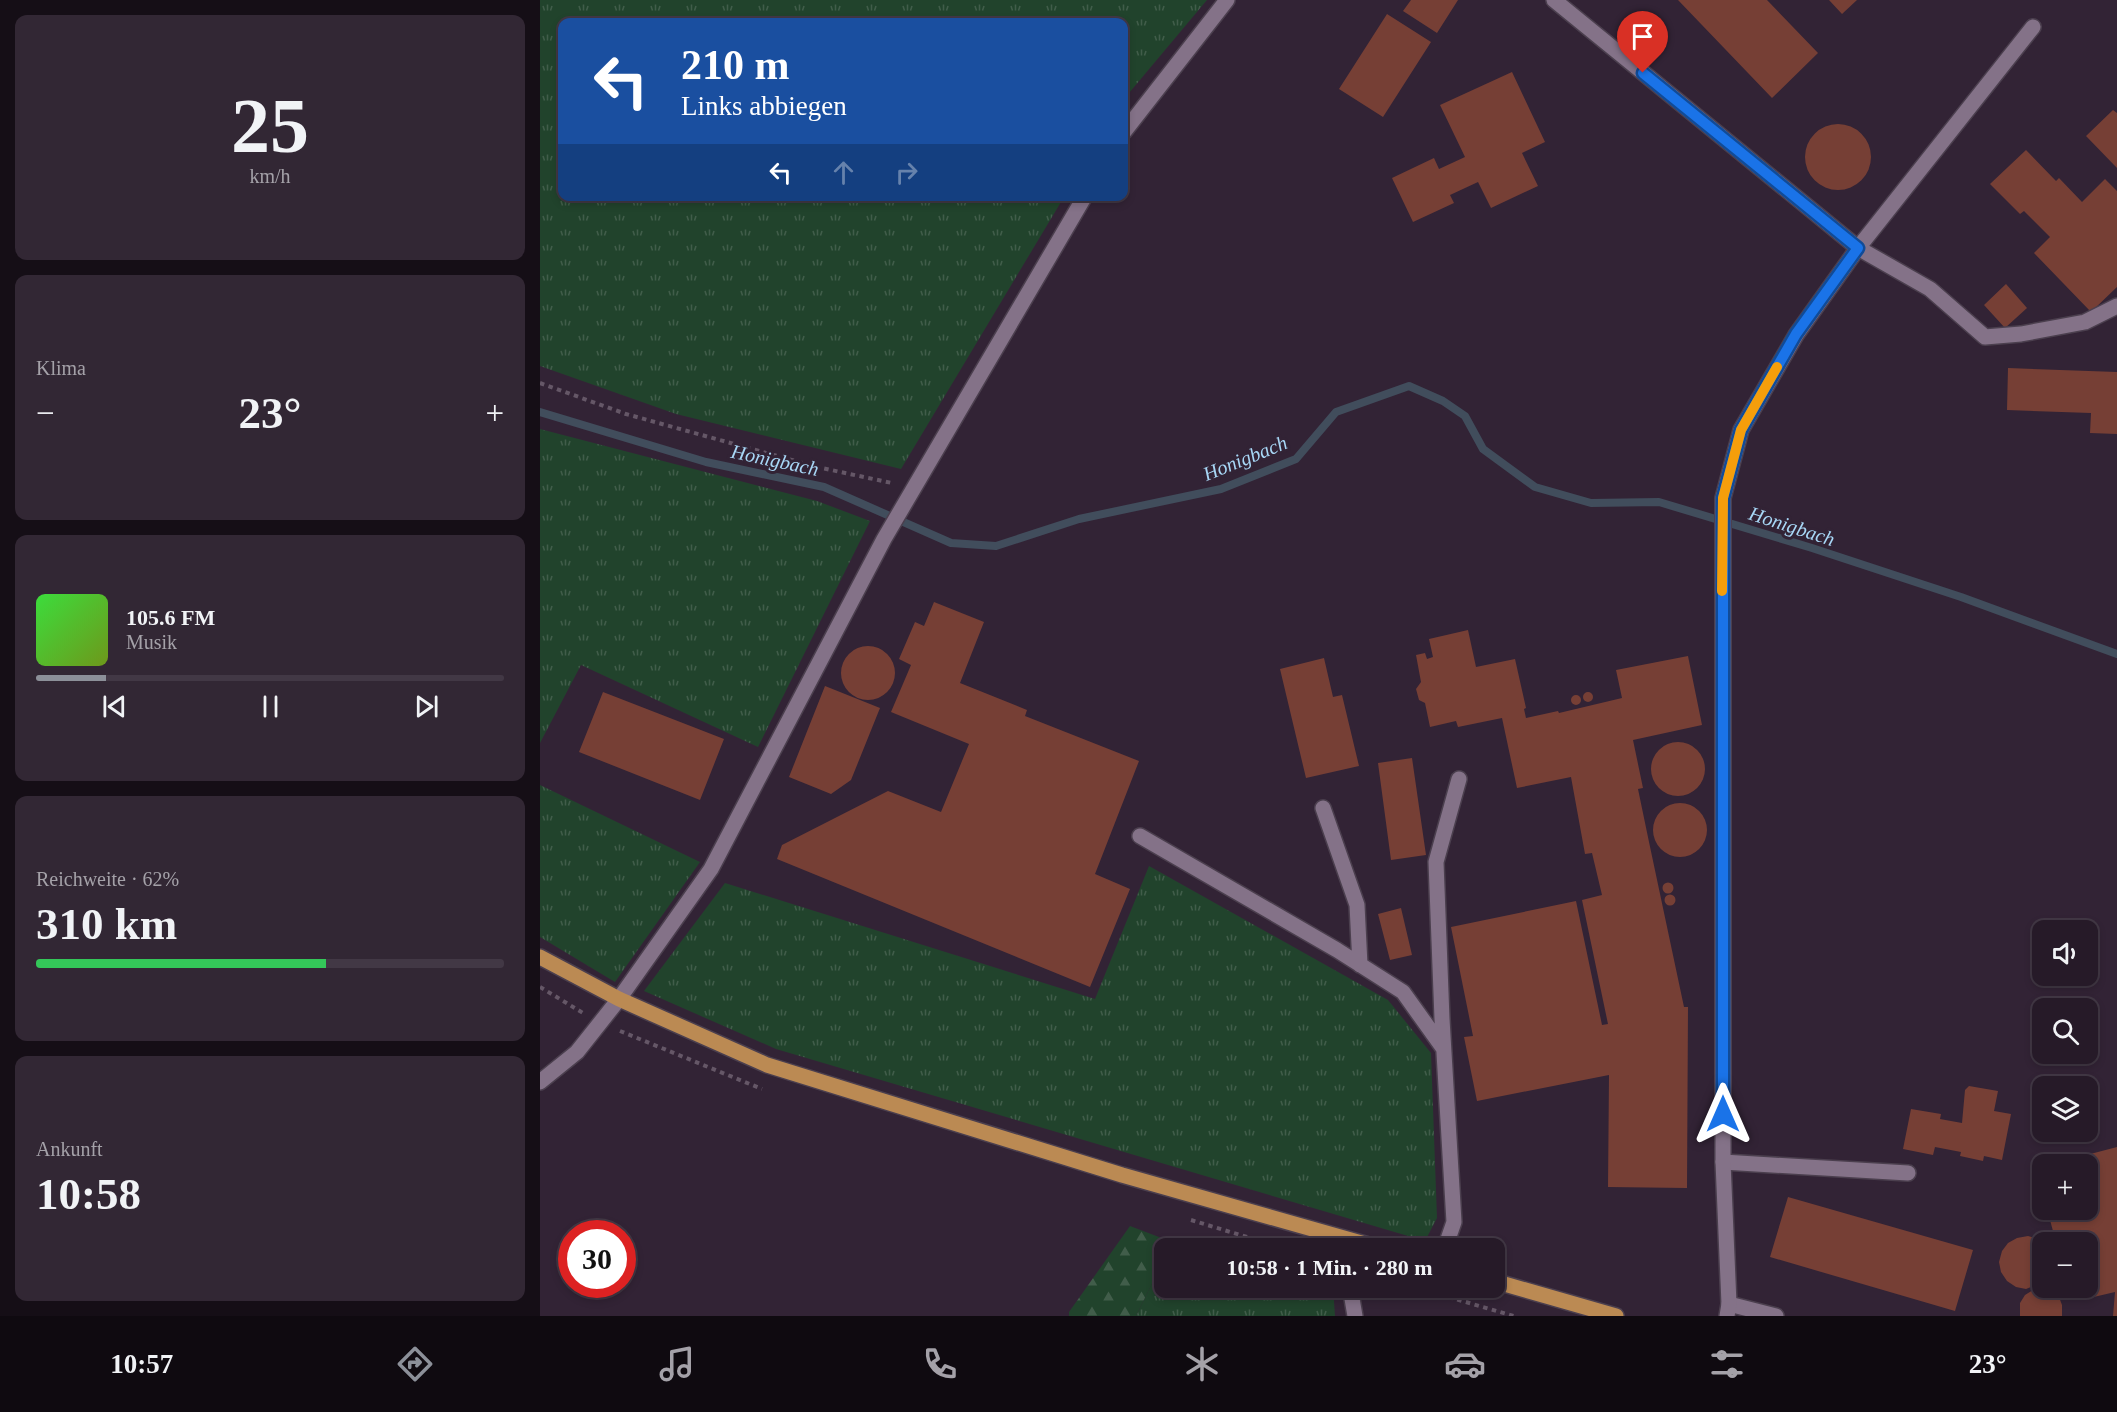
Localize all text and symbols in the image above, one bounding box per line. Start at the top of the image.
pin [1617,11,1668,73]
icon: arrive [1626,20,1659,53]
icon: left [582,42,660,120]
text: 210 m [681,42,790,88]
text: 25 [231,82,309,169]
text: Links abbiegen [681,91,847,121]
icon: left [764,156,797,189]
icon: ahead [827,156,860,189]
icon: right [890,156,923,189]
text: km/h [249,165,291,187]
text: Klima [36,357,86,379]
text: 23° [239,388,302,438]
text: − [36,395,55,431]
text: + [485,395,504,431]
water label: Honigbach [1199,431,1291,486]
water label: Honigbach [728,440,821,481]
water label: Honigbach [1745,501,1838,551]
text: 105.6 FM [126,605,215,630]
text: Musik [126,631,177,653]
icon: previous [98,690,131,723]
icon: pause [254,690,287,723]
icon: next [410,690,443,723]
text: Reichweite · 62% [36,868,179,890]
text: 310 km [36,899,177,949]
map controls [2032,920,2098,1298]
button: sound [2032,920,2098,986]
button: search [2032,998,2098,1064]
button: layers [2032,1076,2098,1142]
position arrow [1691,1082,1755,1146]
text: Ankunft [36,1138,103,1160]
button: + [2032,1154,2098,1220]
text: 10:58 [36,1169,141,1219]
speed limit sign: 30 [558,1220,636,1298]
button: − [2032,1232,2098,1298]
text: 10:58 · 1 Min. · 280 m [1227,1255,1432,1280]
icon: directions [394,1343,436,1385]
icon: music [656,1343,698,1385]
icon: phone [919,1343,961,1385]
icon: climate [1181,1343,1223,1385]
icon: car [1444,1343,1486,1385]
icon: filters [1706,1343,1748,1385]
text: 10:57 [110,1349,173,1379]
text: 23° [1969,1349,2007,1379]

